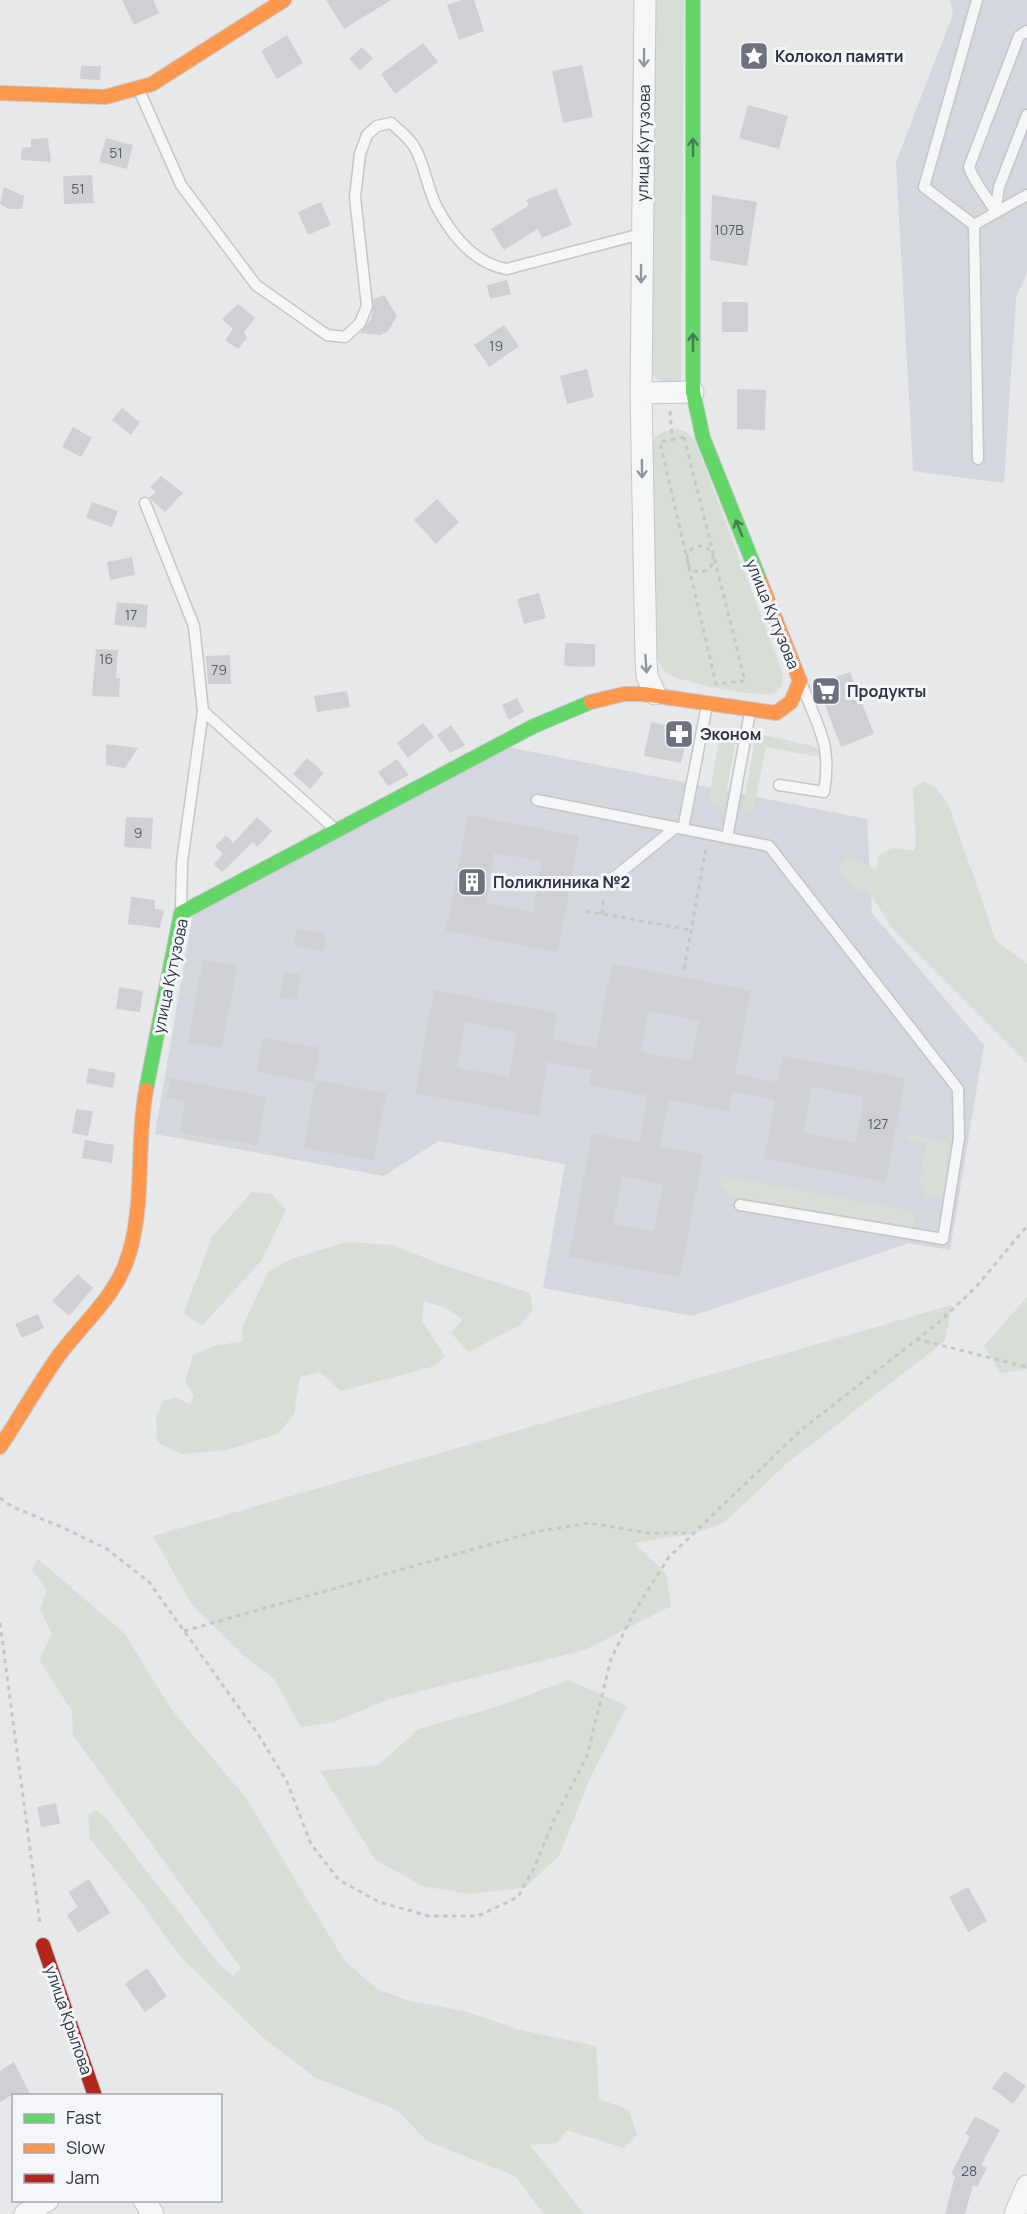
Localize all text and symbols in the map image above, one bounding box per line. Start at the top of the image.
place icon: Колокол памяти [738,40,770,72]
place label: Колокол памяти [775,45,903,67]
one-way arrow [639,48,650,68]
street label: улица Кутузова [631,84,655,202]
one-way arrow [687,137,699,157]
house number: 51 [109,143,123,162]
house number: 51 [71,179,85,198]
house number: 107В [714,220,744,239]
one-way arrow [635,264,647,284]
one-way arrow [687,332,699,352]
house number: 19 [489,336,503,355]
one-way arrow [636,459,648,479]
one-way arrow [733,520,744,538]
street label: улица Кутузова [741,556,805,672]
house number: 17 [125,605,137,624]
house number: 16 [99,649,113,668]
one-way arrow [641,654,652,674]
house number: 79 [211,660,227,679]
supermarket icon: Продукты [810,675,842,707]
place label: Продукты [847,680,926,702]
pharmacy icon: Эконом [663,718,695,750]
place label: Эконом [700,723,761,745]
house number: 9 [134,823,142,842]
building icon: Поликлиника №2 [456,866,488,898]
place label: Поликлиника №2 [493,871,630,893]
street label: улица Кутузова [147,916,193,1036]
house number: 127 [868,1114,888,1133]
street label: улица Крылова [40,1962,98,2078]
legend [12,2094,222,2202]
text: Fast [66,2105,101,2129]
text: Slow [66,2135,106,2159]
house number: 28 [961,2161,977,2180]
text: Jam [66,2165,100,2189]

